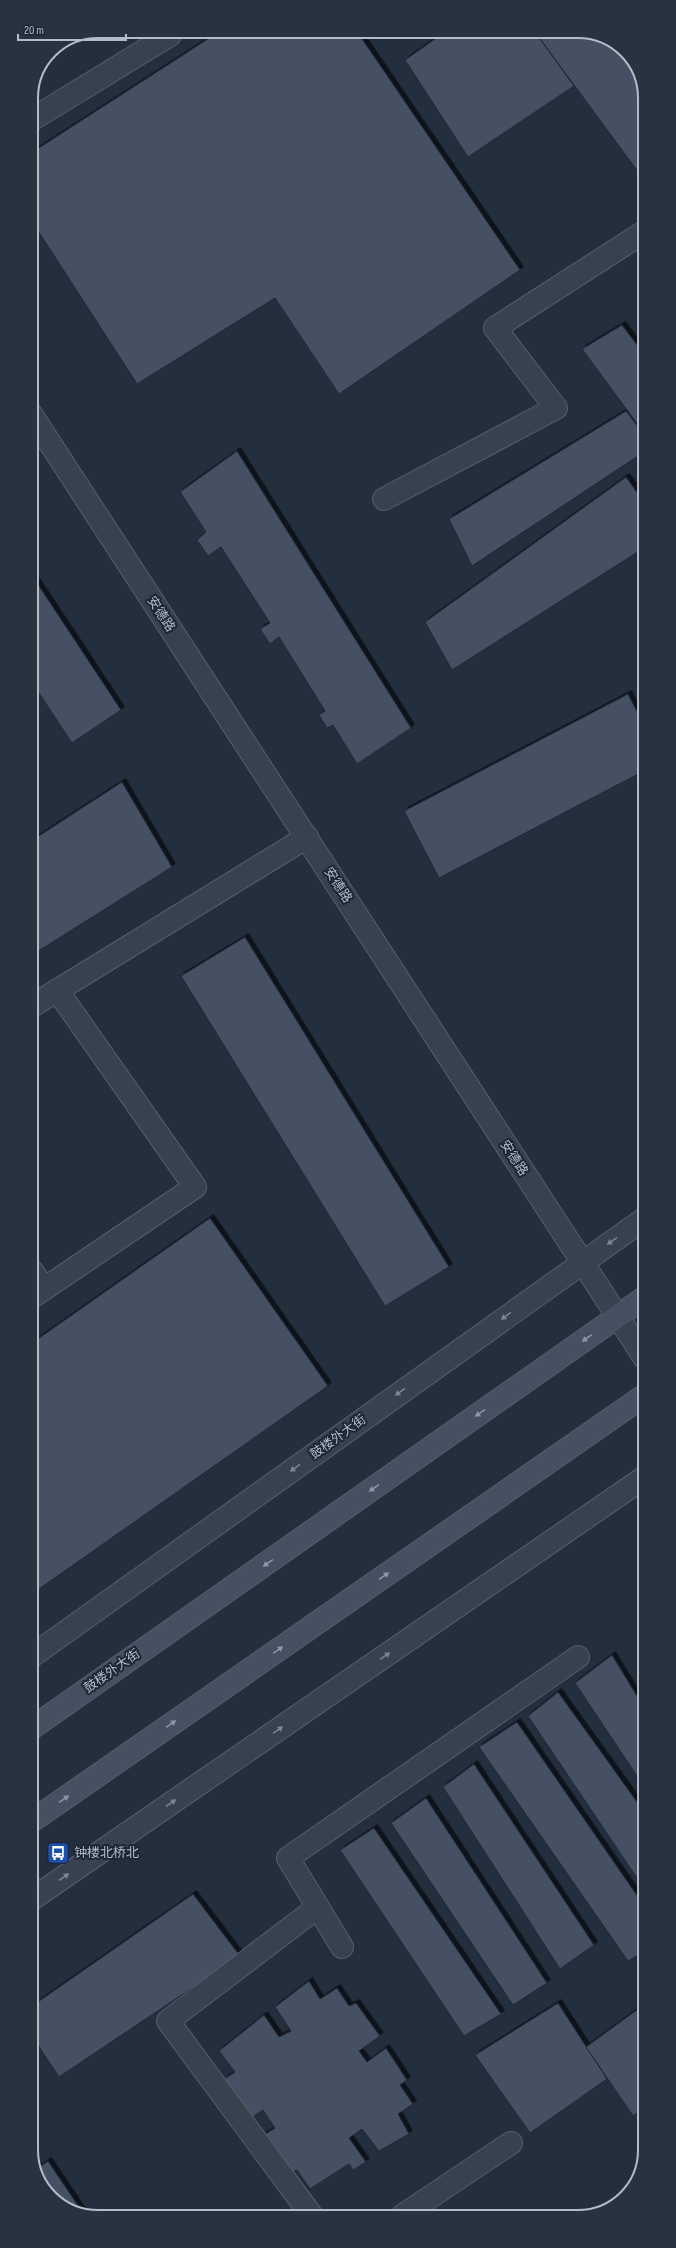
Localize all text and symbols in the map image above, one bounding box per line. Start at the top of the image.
scale bar [18,16,126,42]
text: 20 m [24,23,44,38]
street label: 安德路 [144,593,178,635]
street label: 安德路 [321,864,355,906]
street label: 安德路 [497,1137,531,1179]
one-way arrow [607,1237,617,1245]
one-way arrow [501,1312,511,1320]
one-way arrow [581,1334,592,1342]
one-way arrow [395,1388,406,1396]
one-way arrow [475,1409,486,1417]
street label: 鼓楼外大街 [307,1411,369,1463]
one-way arrow [289,1464,300,1472]
one-way arrow [369,1484,379,1492]
one-way arrow [262,1559,273,1567]
one-way arrow [379,1572,390,1580]
street label: 鼓楼外大街 [81,1646,143,1696]
one-way arrow [272,1646,283,1654]
one-way arrow [380,1652,391,1660]
one-way arrow [166,1720,176,1728]
one-way arrow [273,1726,284,1734]
one-way arrow [59,1795,69,1803]
one-way arrow [166,1799,177,1807]
bus stop icon: 钟楼北桥北 [45,1840,71,1866]
place label: 钟楼北桥北 [74,1845,139,1861]
one-way arrow [59,1873,69,1881]

